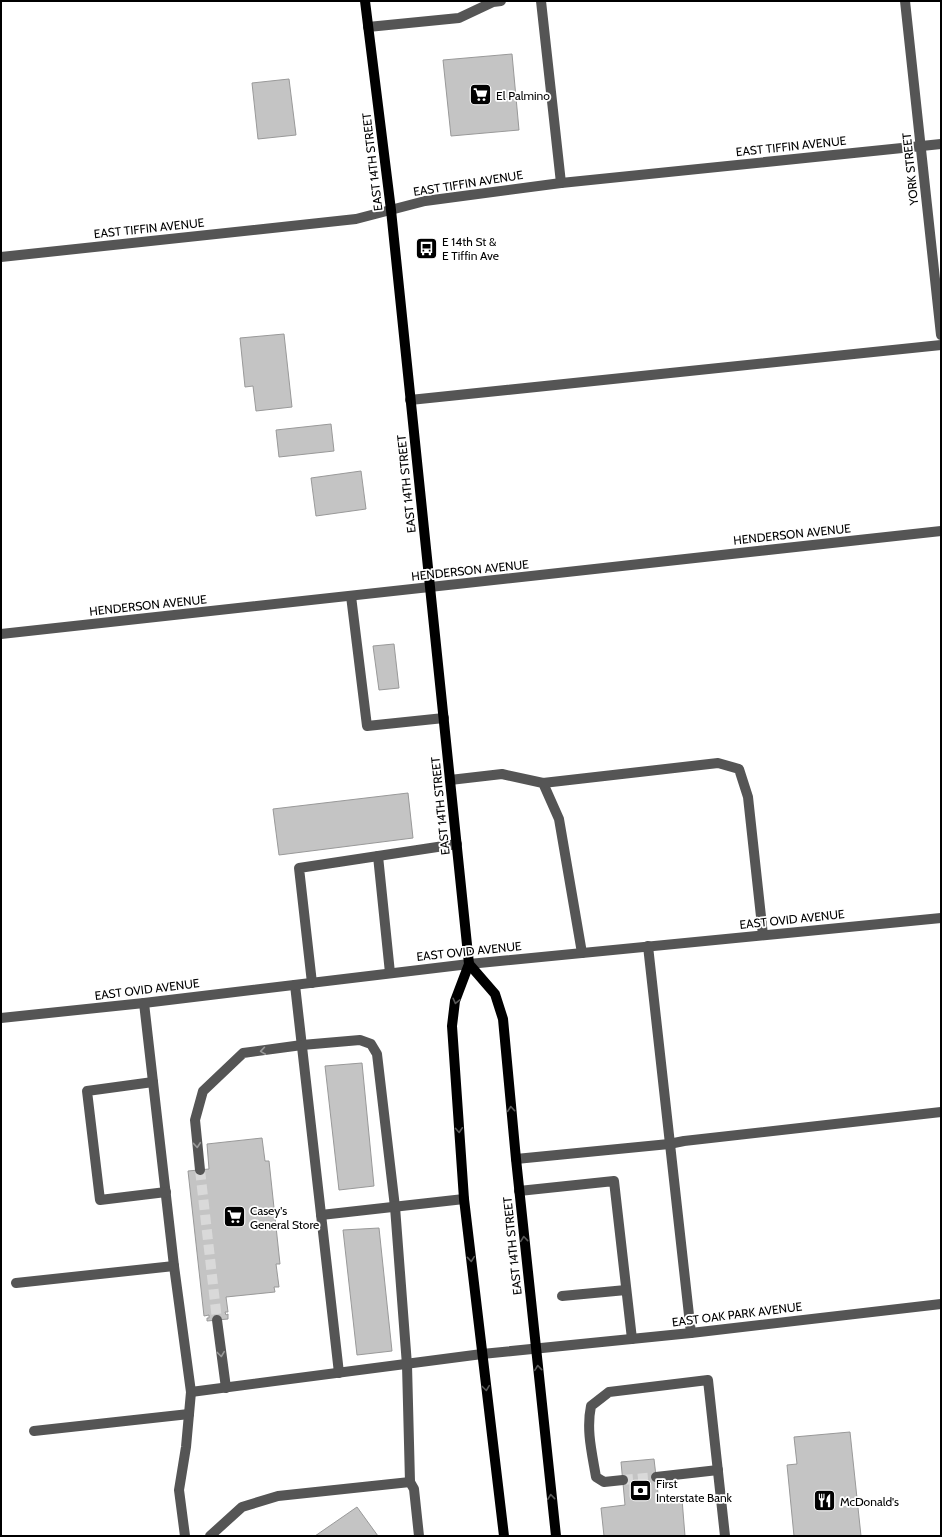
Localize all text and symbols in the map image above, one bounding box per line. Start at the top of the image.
supermarket icon: El Palmino [468,82,494,108]
place label: El Palmino [496,88,550,103]
street label: EAST 14TH STREET [358,112,385,212]
street label: YORK STREET [899,131,921,207]
street label: EAST TIFFIN AVENUE [735,133,847,159]
street label: EAST TIFFIN AVENUE [412,167,524,199]
street label: EAST TIFFIN AVENUE [93,215,205,241]
place label: E 14th St & E Tiffin Ave [442,234,499,263]
bus stop icon: E 14th St & E Tiffin Ave [414,235,440,261]
street label: EAST 14TH STREET [393,434,419,534]
street label: HENDERSON AVENUE [732,520,852,548]
street label: HENDERSON AVENUE [410,556,530,584]
street label: HENDERSON AVENUE [88,591,208,619]
street label: EAST 14TH STREET [427,756,453,856]
street label: EAST OVID AVENUE [739,906,846,932]
street label: EAST OVID AVENUE [416,938,523,964]
street label: EAST OVID AVENUE [94,975,201,1003]
one-way arrow [453,997,461,1004]
one-way arrow [260,1046,266,1055]
one-way arrow [507,1106,516,1112]
one-way arrow [455,1127,464,1133]
one-way arrow [193,1142,202,1148]
street label: EAST 14TH STREET [499,1196,525,1296]
place label: Casey's General Store [250,1203,319,1232]
supermarket icon: Casey's General Store [221,1204,247,1230]
one-way arrow [520,1236,529,1242]
one-way arrow [466,1256,475,1262]
street label: EAST OAK PARK AVENUE [671,1299,803,1329]
one-way arrow [216,1351,225,1357]
one-way arrow [533,1365,542,1371]
one-way arrow [481,1385,490,1392]
place label: First Interstate Bank [656,1476,733,1505]
bank icon: First Interstate Bank [627,1477,653,1503]
restaurant icon: McDonald's [811,1488,837,1514]
one-way arrow [547,1494,556,1500]
place label: McDonald's [840,1494,899,1509]

